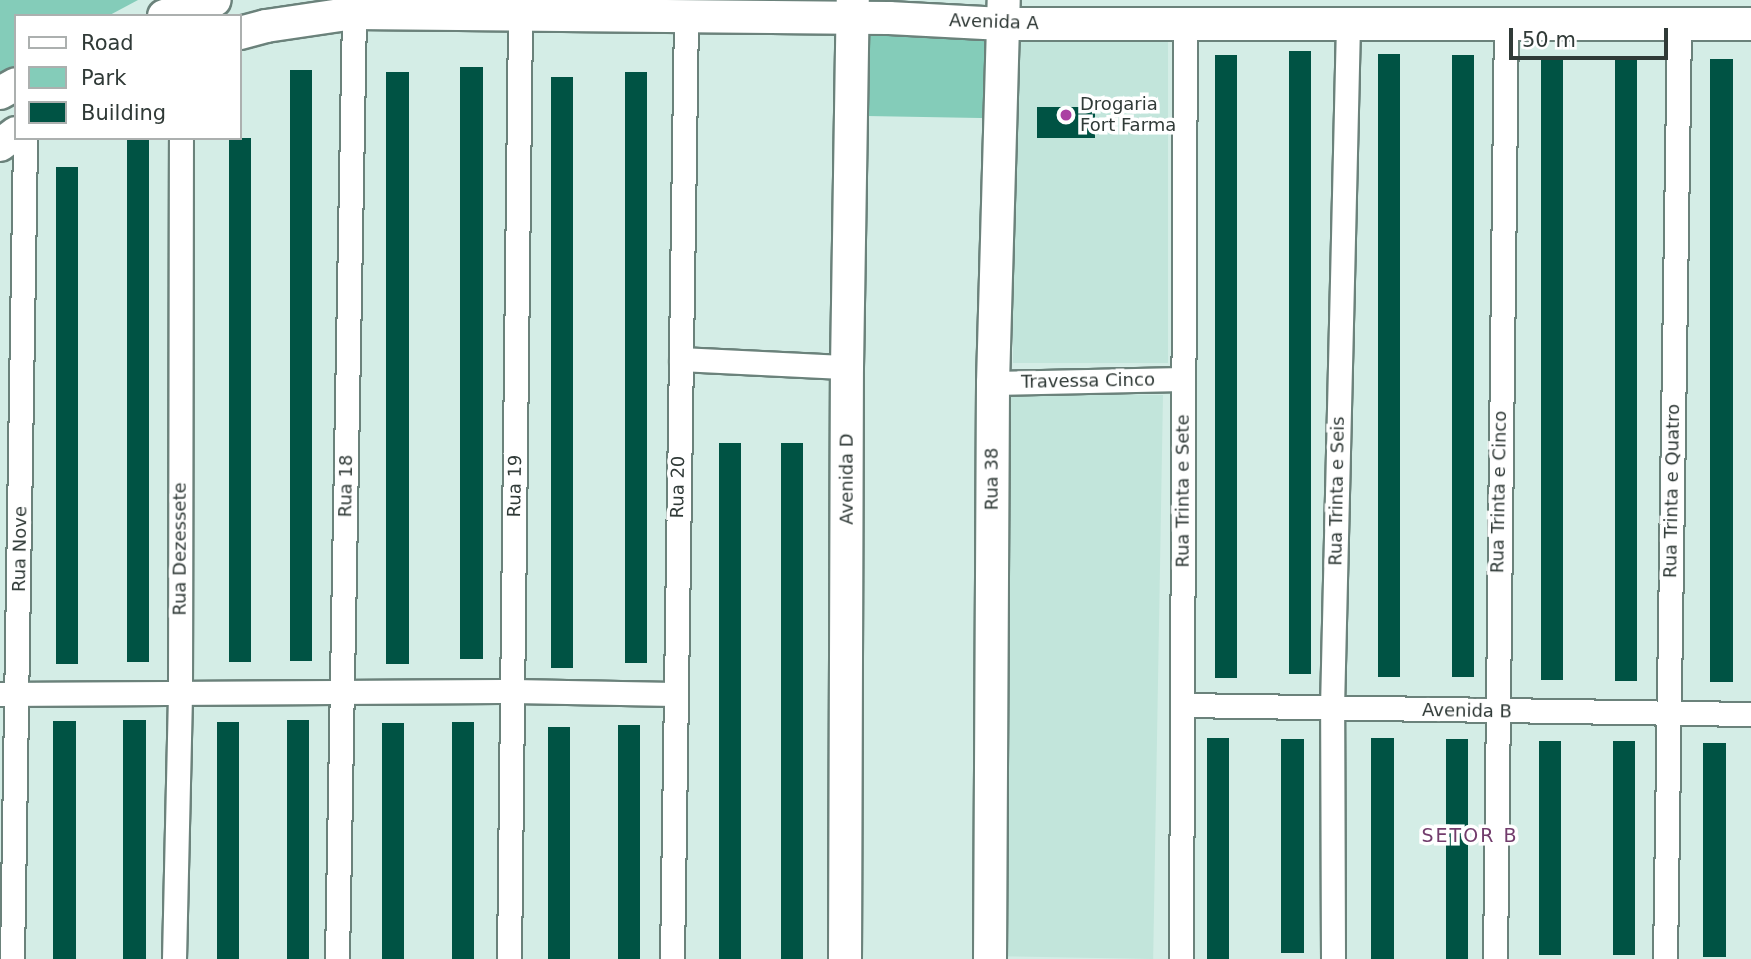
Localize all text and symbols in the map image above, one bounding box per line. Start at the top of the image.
street label: Avenida A [949,10,1039,34]
legend [14,14,242,140]
scale bar [1513,14,1672,58]
text: 50 m [1522,28,1576,52]
text: Road [81,31,134,55]
text: Park [81,66,126,90]
place label: Drogaria Fort Farma [1080,94,1176,136]
text: Building [81,101,166,125]
marker: Drogaria Fort Farma [1058,107,1074,123]
street label: Travessa Cinco [1021,369,1155,393]
street label: Rua Trinta e Quatro [1660,404,1684,578]
street label: Rua Trinta e Cinco [1487,411,1511,573]
street label: Rua Trinta e Sete [1172,414,1194,568]
street label: Rua Trinta e Seis [1325,416,1349,566]
street label: Avenida D [836,433,858,525]
street label: Rua 38 [981,448,1003,510]
street label: Rua 18 [335,454,357,518]
street label: Rua 19 [504,454,526,518]
street label: Rua 20 [667,455,689,519]
street label: Rua Dezessete [169,482,191,616]
street label: Rua Nove [8,506,32,592]
street label: Avenida B [1422,699,1512,723]
district label: SETOR B [1422,825,1518,847]

